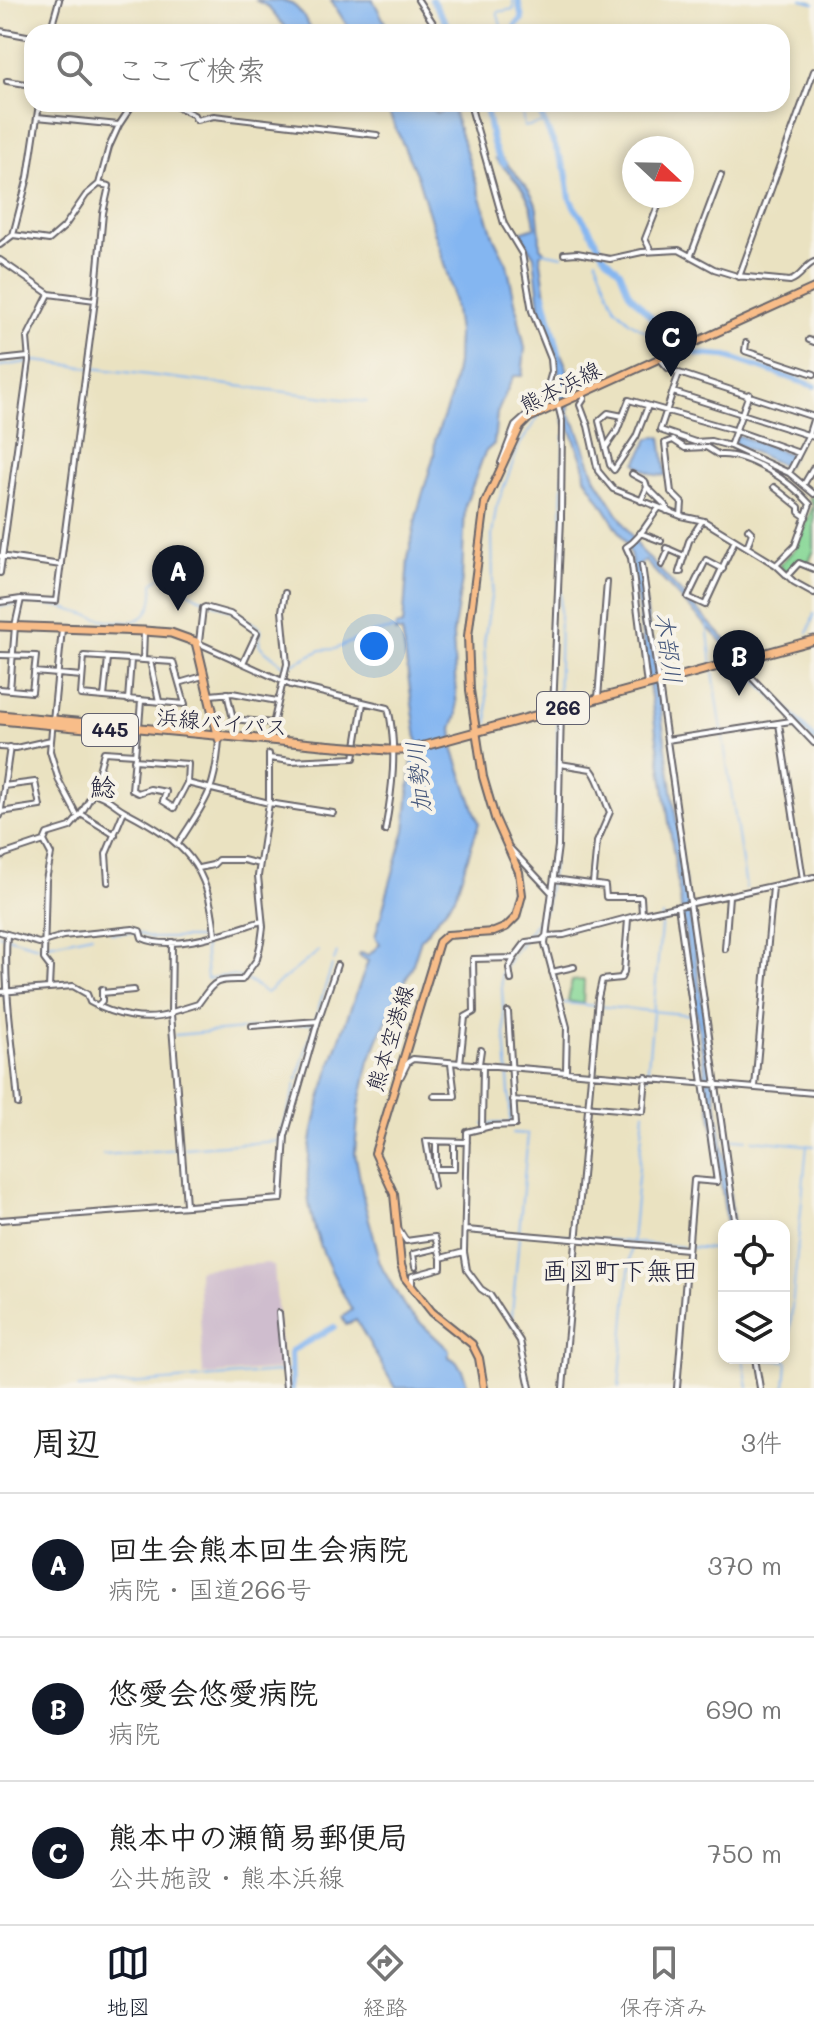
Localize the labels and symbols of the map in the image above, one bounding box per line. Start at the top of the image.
north arrow [622,136,694,208]
pin: C [645,311,697,377]
street label: 熊本浜線 [514,354,606,419]
pin: A [152,545,204,611]
water label: 木部川 [649,610,690,686]
your location [354,626,394,666]
pin: B [713,630,765,696]
road number: 266 [537,692,589,724]
street label: 浜線バイパス [155,701,289,742]
road number: 445 [82,714,138,746]
water label: 加勢川 [398,740,437,815]
district label: 鯰 [90,769,116,803]
street label: 熊本空港線 [360,981,419,1095]
district label: 画図町下無田 [542,1253,698,1287]

